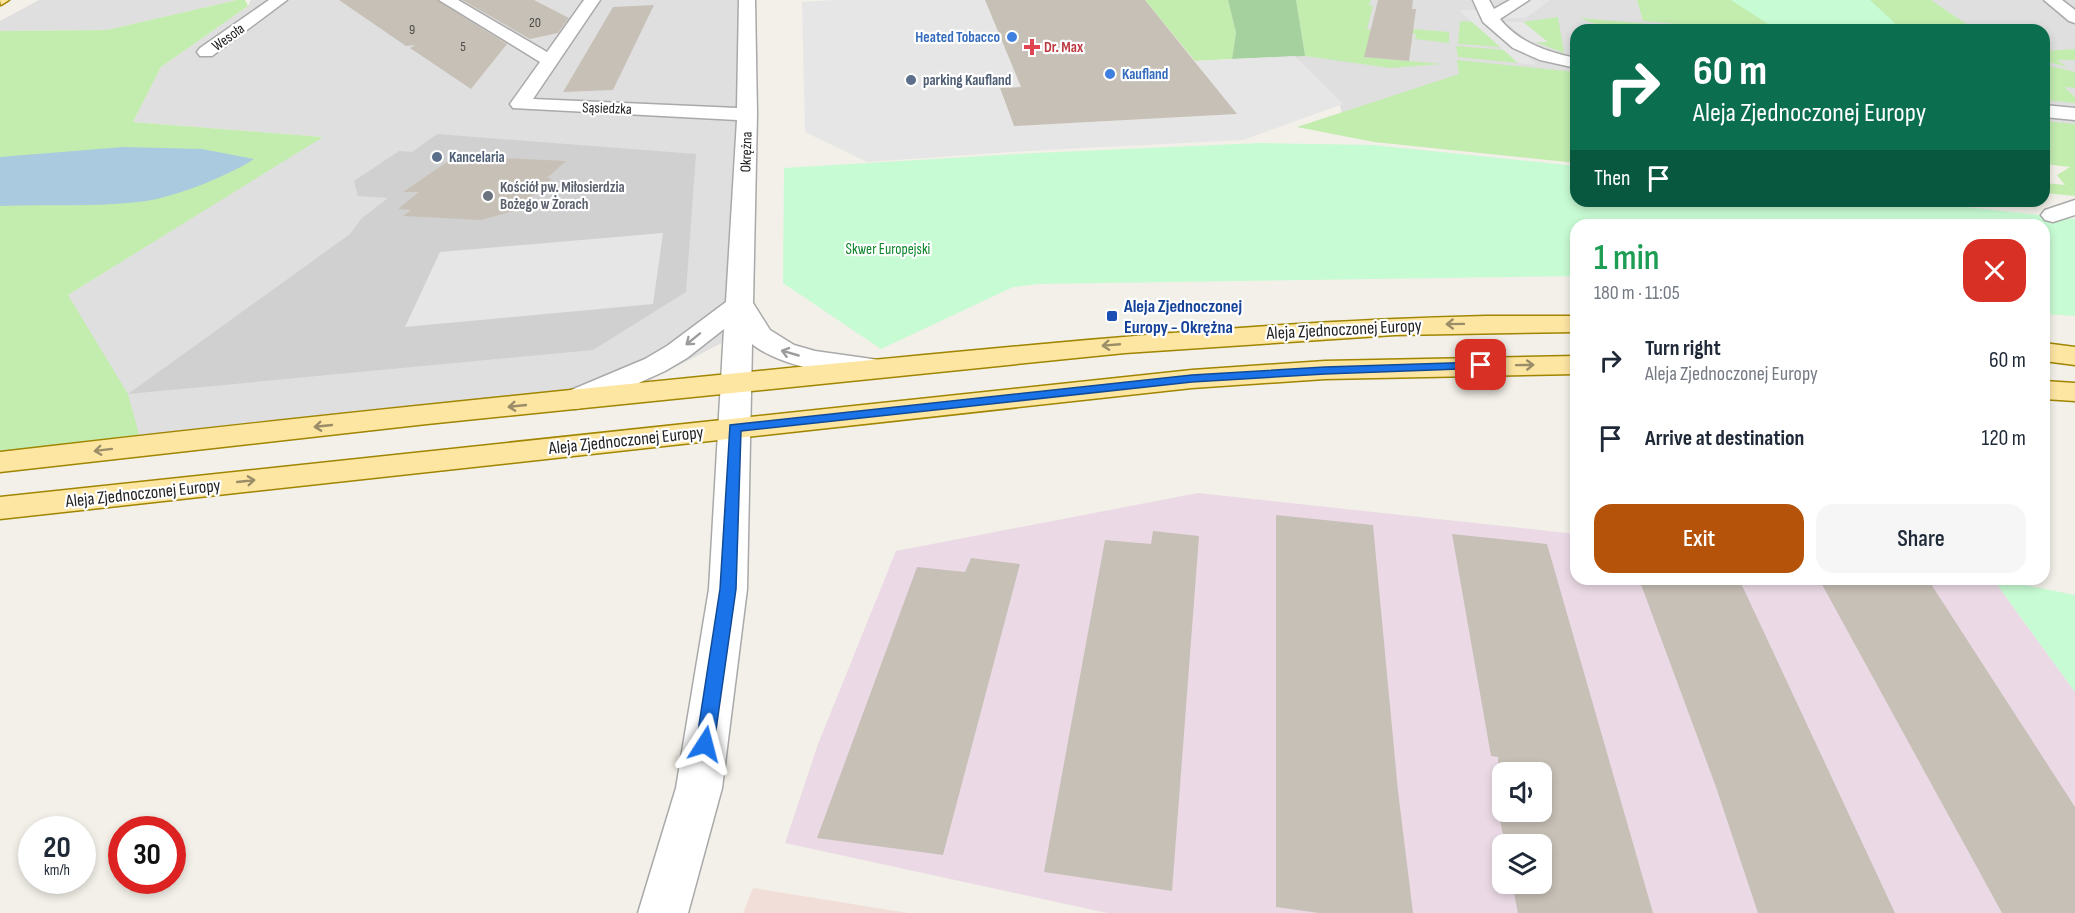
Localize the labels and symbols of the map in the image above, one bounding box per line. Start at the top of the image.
house number: 20 [529,14,541,31]
street label: Wesoła [208,19,249,56]
house number: 9 [409,21,415,38]
place label: Heated Tobacco [915,28,1000,47]
marker: Heated Tobacco [1005,30,1019,44]
house number: 5 [460,38,466,55]
place label: Dr. Max [1044,38,1084,57]
marker: Dr. Max [1025,40,1039,54]
place label: Kaufland [1122,65,1168,84]
marker: Kaufland [1103,67,1117,81]
place label: parking Kaufland [923,71,1011,90]
marker: parking Kaufland [904,73,918,87]
street label: Sąsiedzka [582,98,632,119]
street label: Okrężna [736,131,757,173]
place label: Kancelaria [449,148,505,167]
marker: Kancelaria [430,150,444,164]
place label: Kościół pw. Miłosierdzia Bożego w Żorach [500,178,625,214]
marker: Kościół pw. Miłosierdzia Bożego w Żorach [481,189,495,203]
park label: Skwer Europejski [846,240,931,259]
place label: Aleja Zjednoczonej Europy - Okrężna [1123,296,1242,338]
marker: Aleja Zjednoczonej Europy - Okrężna [1105,309,1119,323]
street label: Aleja Zjednoczonej Europy [1265,315,1422,344]
one-way arrow [1446,318,1466,330]
one-way arrow [685,332,701,345]
pin [1455,339,1506,390]
one-way arrow [1101,340,1121,351]
one-way arrow [781,347,800,358]
one-way arrow [1515,359,1535,370]
one-way arrow [508,401,528,412]
one-way arrow [314,421,334,432]
street label: Aleja Zjednoczonej Europy [547,422,705,459]
one-way arrow [94,445,114,456]
street label: Aleja Zjednoczonej Europy [64,475,222,512]
one-way arrow [236,475,255,486]
position arrow [673,712,737,776]
speed limit sign: 30 [108,816,186,894]

